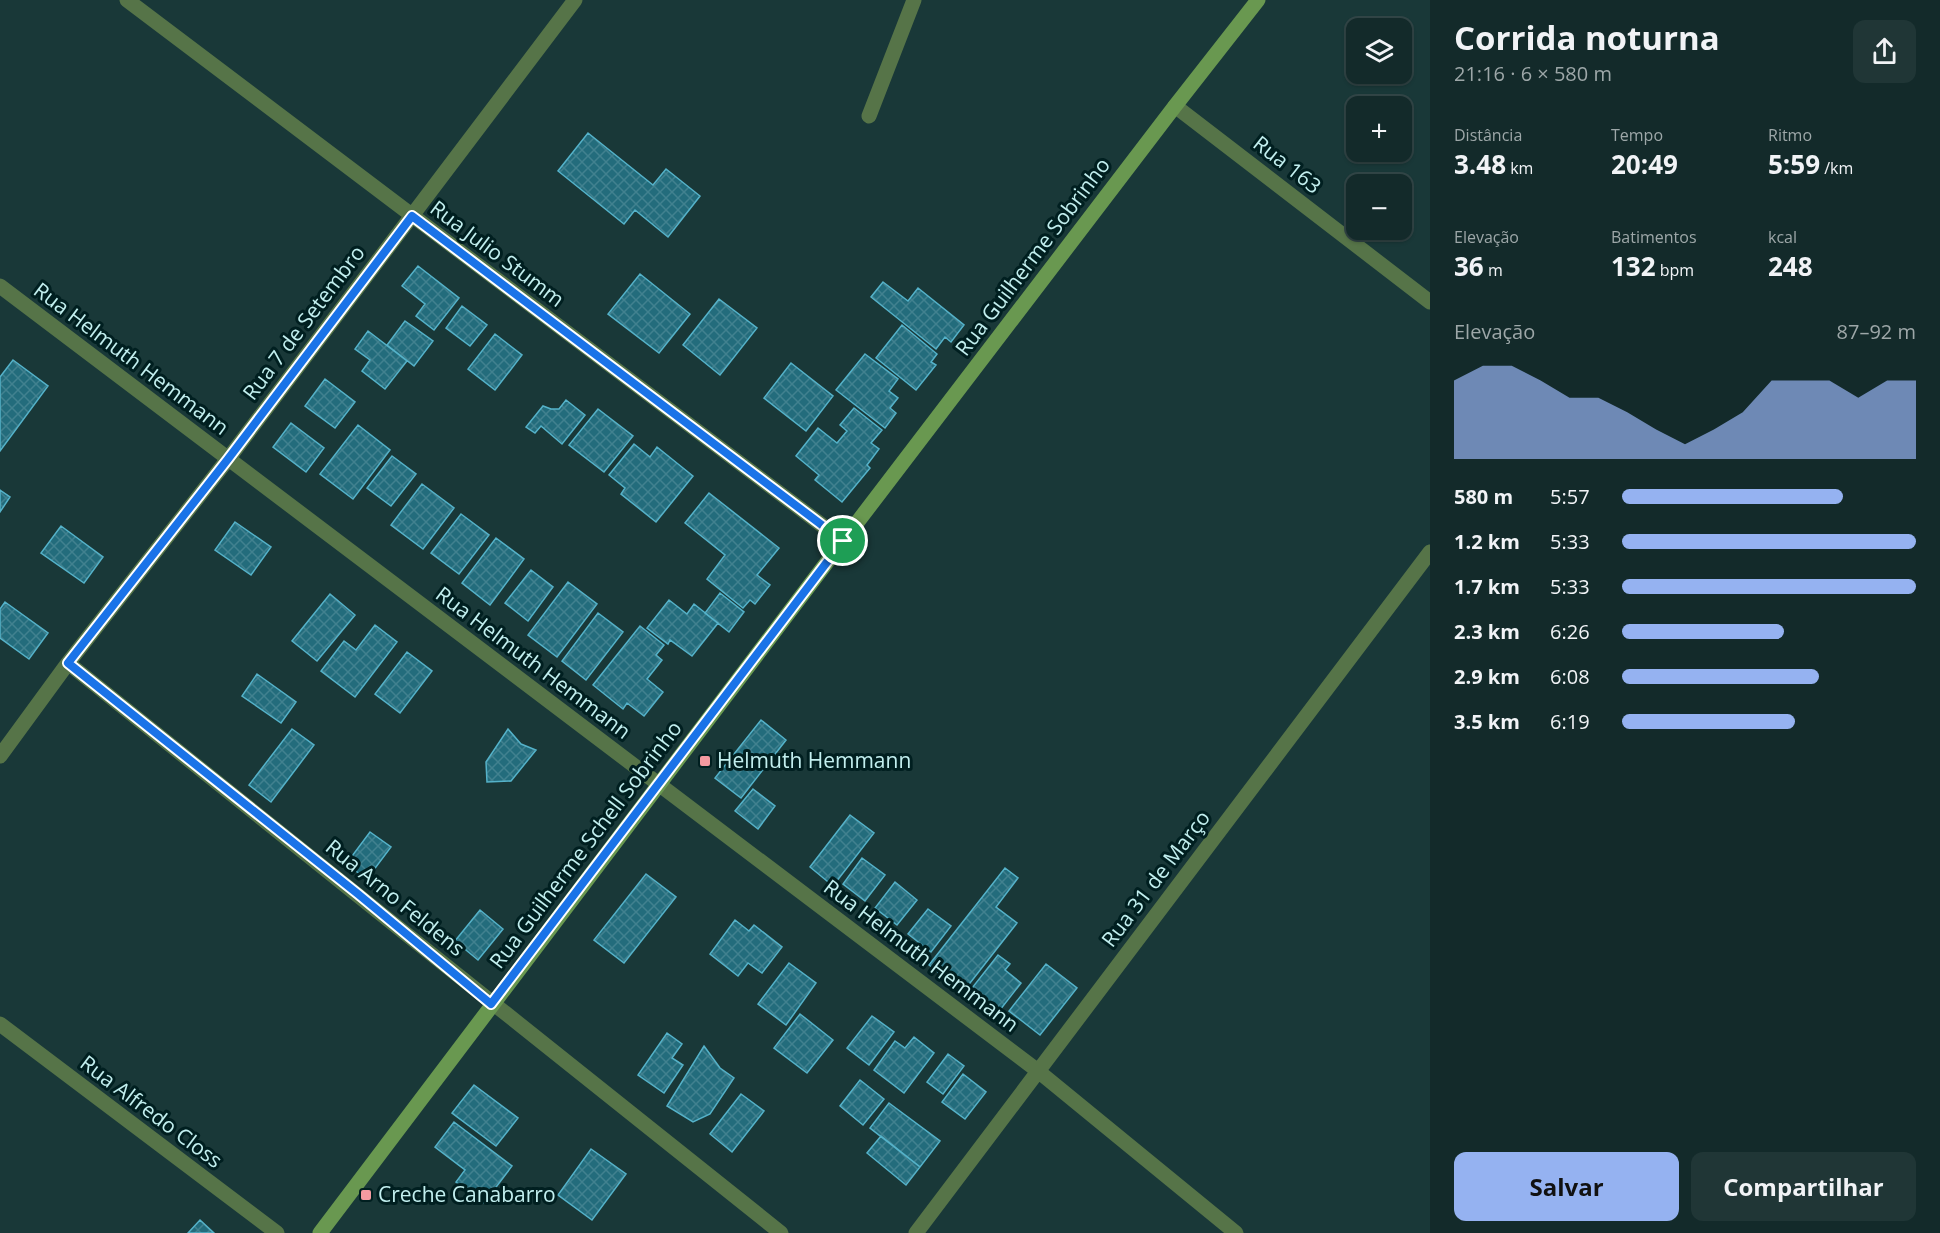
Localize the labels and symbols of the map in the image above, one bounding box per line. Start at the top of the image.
street label: Rua 163 [1248,129,1327,200]
street label: Rua Guilherme Sobrinho [949,152,1116,361]
street label: Rua Julio Stumm [425,194,570,313]
street label: Rua 7 de Setembro [236,239,371,405]
street label: Rua Helmuth Hemmann [28,276,235,441]
pin [817,515,868,566]
street label: Rua Helmuth Hemmann [430,580,637,745]
street label: Rua Guilherme Schell Sobrinho [483,715,688,974]
place label: Helmuth Hemmann [717,746,911,774]
marker: Helmuth Hemmann [698,754,712,768]
street label: Rua 31 de Março [1095,804,1216,952]
street label: Rua Arno Feldens [320,832,471,962]
street label: Rua Helmuth Hemmann [818,873,1025,1038]
street label: Rua Alfredo Closs [75,1049,228,1174]
place label: Creche Canabarro [378,1180,556,1208]
marker: Creche Canabarro [359,1188,373,1202]

